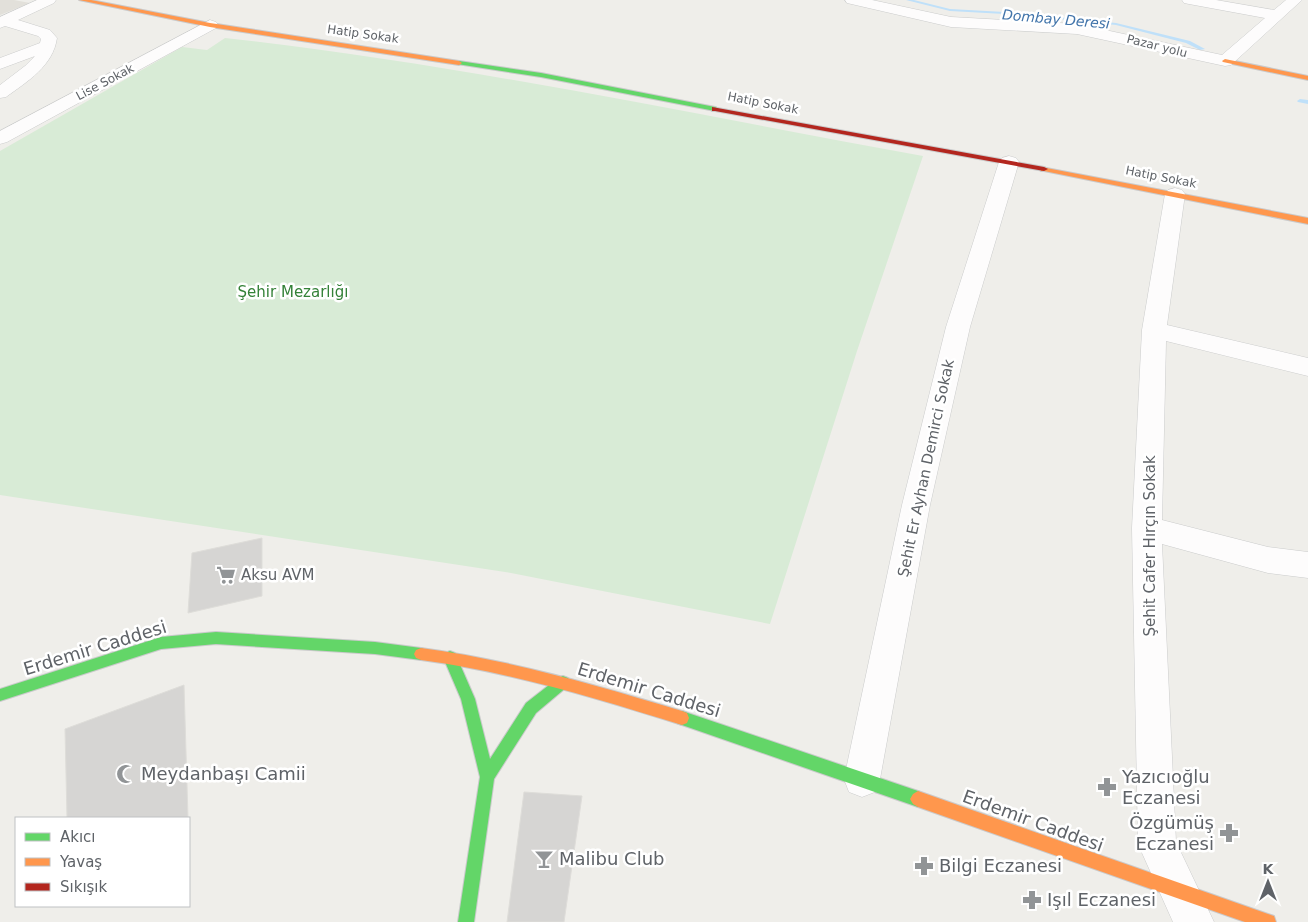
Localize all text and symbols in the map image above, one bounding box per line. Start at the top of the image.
water label: Dombay Deresi [1001,6,1111,32]
street label: Hatip Sokak [326,22,400,46]
street label: Pazar yolu [1125,32,1189,60]
street label: Lise Sokak [74,61,136,103]
street label: Hatip Sokak [726,89,800,117]
street label: Hatip Sokak [1124,163,1198,191]
park label: Şehir Mezarlığı [238,283,348,301]
street label: Şehit Er Ayhan Demirci Sokak [894,357,958,579]
street label: Şehit Cafer Hırçın Sokak [1141,455,1159,637]
supermarket icon: Aksu AVM [215,564,237,586]
place label: Aksu AVM [241,566,315,584]
street label: Erdemir Caddesi [21,616,169,679]
street label: Erdemir Caddesi [575,658,723,721]
mosque icon: Meydanbaşı Camii [115,763,137,785]
place label: Meydanbaşı Camii [141,763,306,784]
place label: Yazıcıoğlu Eczanesi [1121,766,1210,808]
pharmacy icon: Yazıcıoğlu Eczanesi [1096,776,1118,798]
street label: Erdemir Caddesi [960,785,1107,856]
place label: Özgümüş Eczanesi [1129,812,1214,854]
legend [15,817,190,907]
pharmacy icon: Özgümüş Eczanesi [1218,822,1240,844]
text: Akıcı [60,828,96,846]
bar icon: Malibu Club [533,848,555,870]
place label: Malibu Club [559,848,665,869]
text: Yavaş [59,853,102,871]
pharmacy icon: Bilgi Eczanesi [913,855,935,877]
place label: Bilgi Eczanesi [939,855,1062,876]
north arrow [1243,857,1293,907]
text: K [1263,861,1275,877]
text: Sıkışık [60,878,108,896]
pharmacy icon: Işıl Eczanesi [1021,889,1043,911]
place label: Işıl Eczanesi [1047,889,1156,910]

